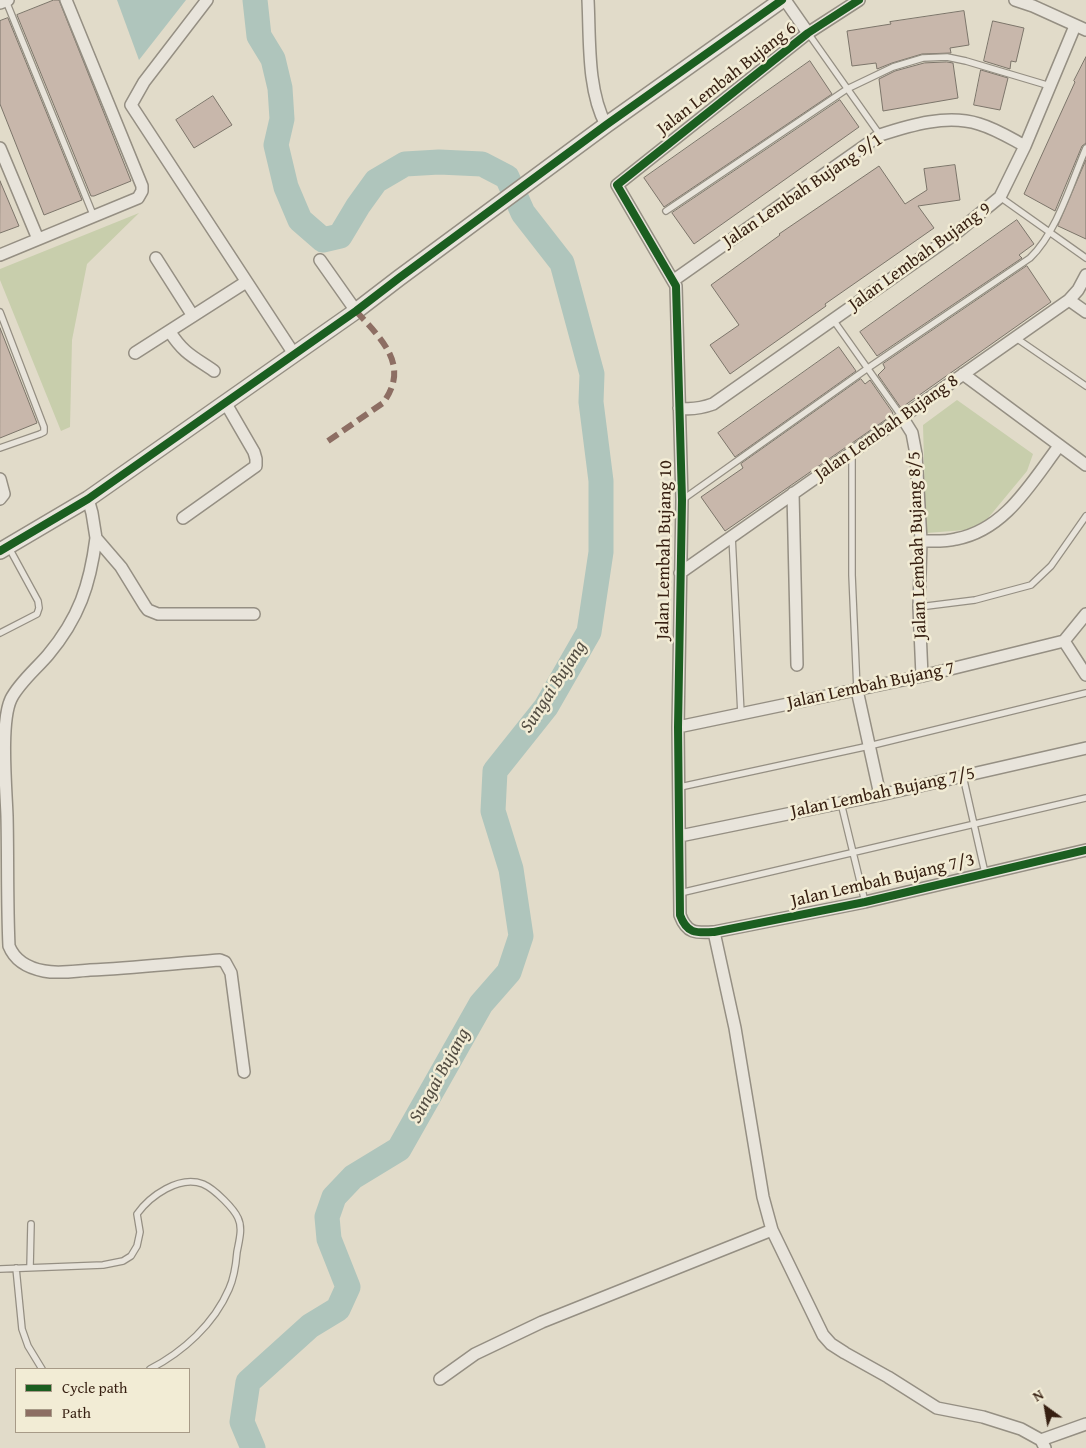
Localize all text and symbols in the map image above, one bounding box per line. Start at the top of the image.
street label: Jalan Lembah Bujang 6 [653,18,801,140]
street label: Jalan Lembah Bujang 9/1 [719,130,887,252]
street label: Jalan Lembah Bujang 9 [845,198,995,316]
street label: Jalan Lembah Bujang 8 [811,370,963,486]
street label: Jalan Lembah Bujang 8/5 [904,451,932,639]
street label: Jalan Lembah Bujang 10 [653,460,677,640]
water label: Sungai Bujang [516,637,592,737]
street label: Jalan Lembah Bujang 7 [785,658,957,714]
street label: Jalan Lembah Bujang 7/5 [789,763,977,823]
street label: Jalan Lembah Bujang 7/3 [789,849,977,913]
water label: Sungai Bujang [405,1025,475,1127]
legend [15,1368,190,1433]
text: Cycle path [62,1377,128,1398]
north arrow [1021,1383,1071,1433]
text: N [1029,1384,1047,1406]
text: Path [62,1402,91,1423]

